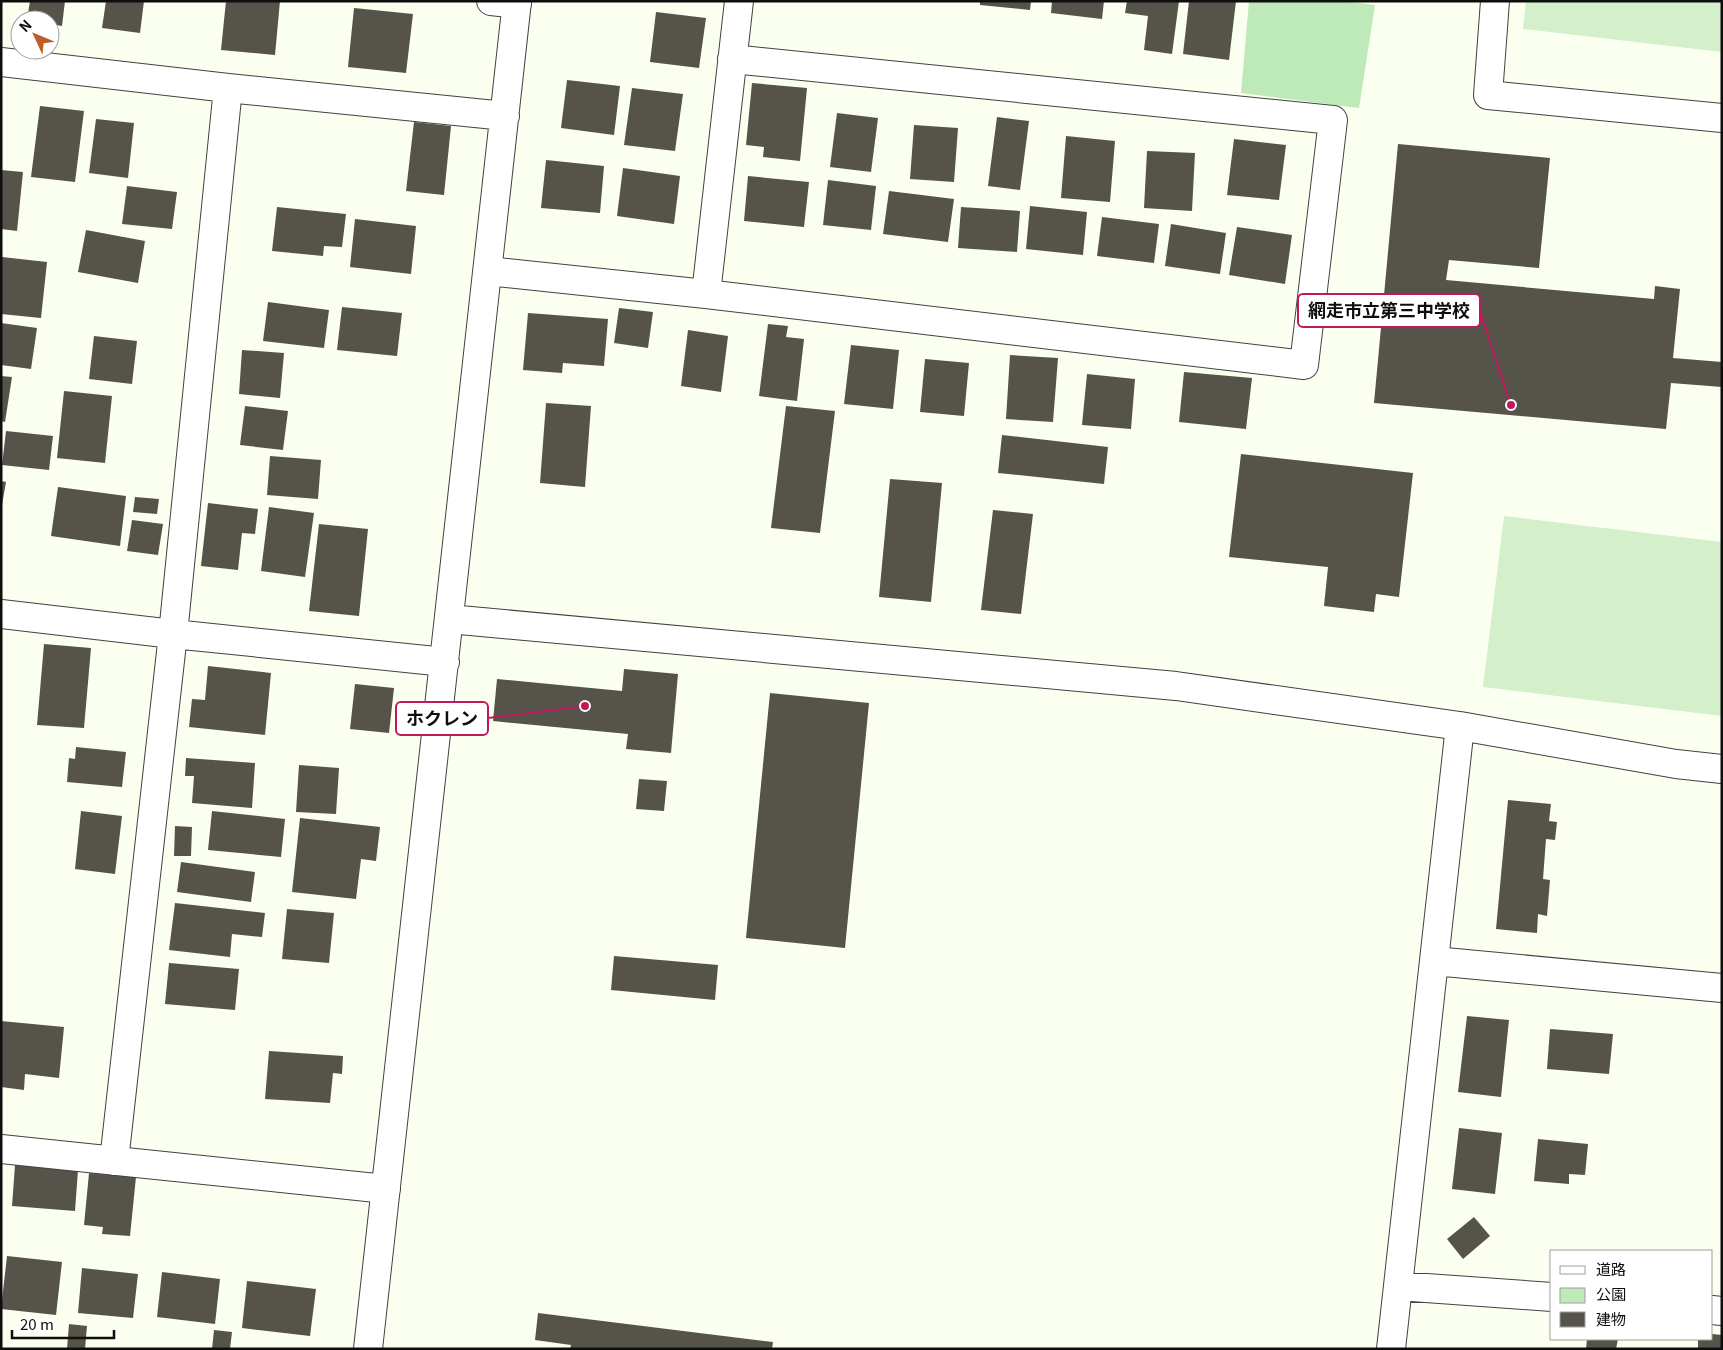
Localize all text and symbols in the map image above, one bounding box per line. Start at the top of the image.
north arrow [10,10,60,60]
text: N [14,15,36,36]
callout: 網走市立第三中学校 [1298,294,1480,327]
text: 網走市立第三中学校 [1308,296,1470,322]
callout: ホクレン [396,702,488,735]
text: ホクレン [406,704,478,730]
legend [1550,1250,1713,1340]
text: 道路 [1596,1258,1626,1279]
text: 公園 [1596,1283,1626,1304]
scale bar [12,1308,115,1340]
text: 建物 [1596,1308,1626,1329]
text: 20 m [20,1313,54,1334]

